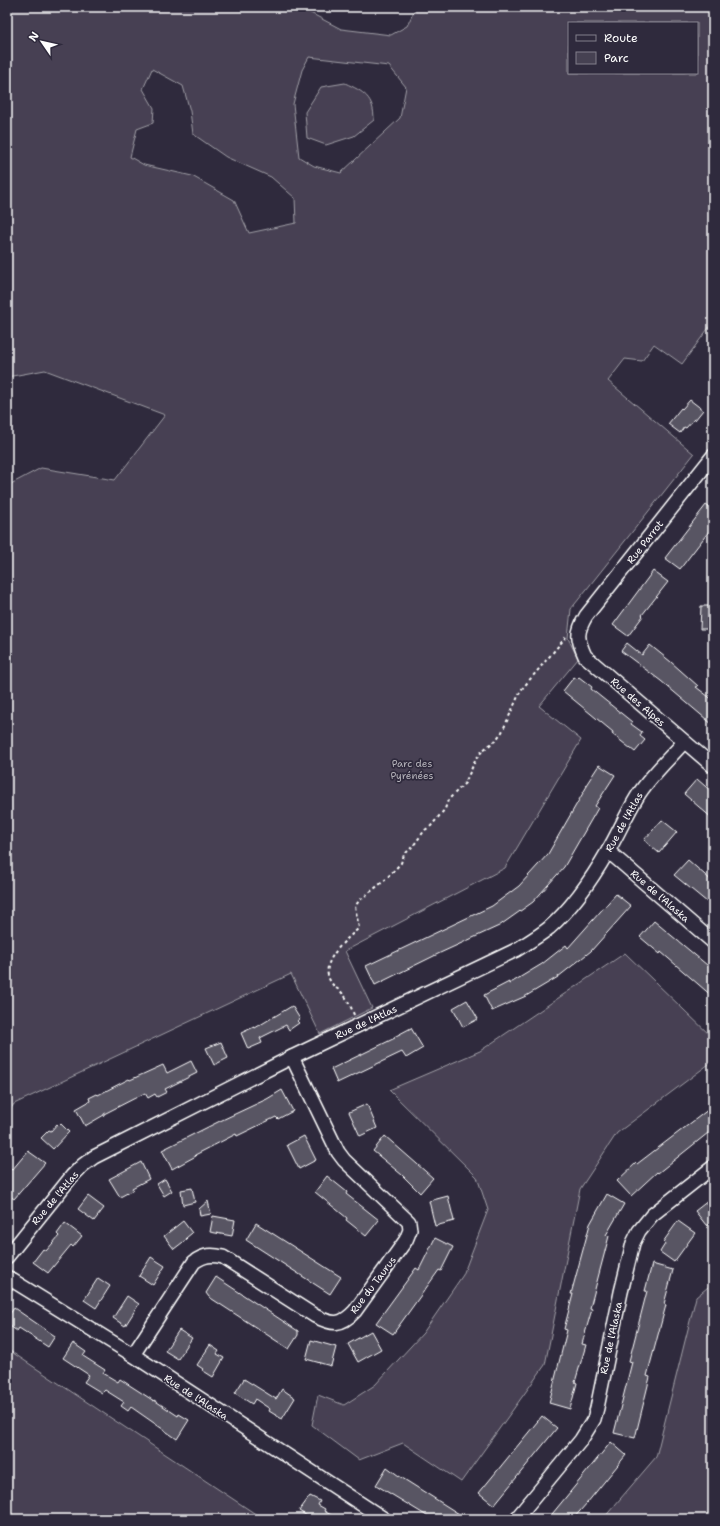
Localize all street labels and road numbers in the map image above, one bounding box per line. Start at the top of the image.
street label: Rue Parrot [624,518,666,566]
street label: Rue des Alpes [608,675,668,729]
street label: Rue de l'Atlas [602,790,646,854]
street label: Rue de l'Alaska [628,867,693,926]
street label: Rue de l'Atlas [333,1002,399,1042]
street label: Rue de l'Atlas [29,1168,81,1228]
street label: Rue du Taurus [347,1254,399,1316]
street label: Rue de l'Alaska [597,1300,625,1375]
street label: Rue de l'Alaska [161,1371,231,1423]

